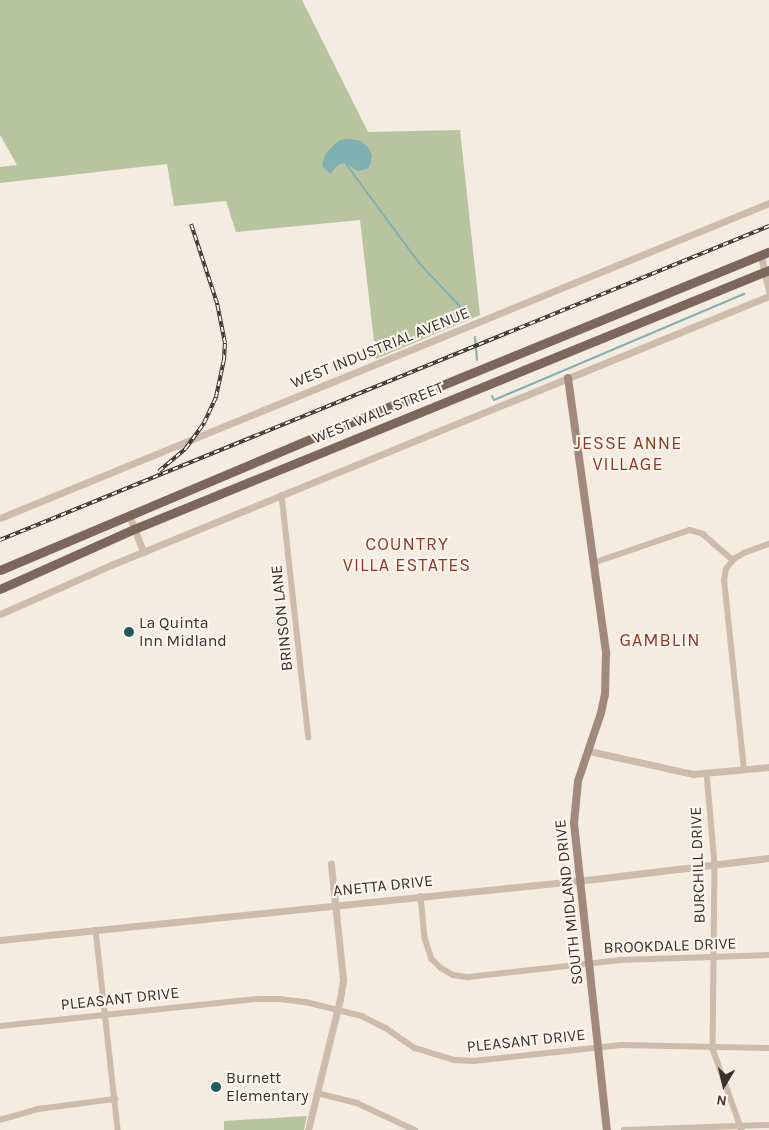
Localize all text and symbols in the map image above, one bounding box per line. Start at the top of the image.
street label: WEST INDUSTRIAL AVENUE [288,303,472,393]
street label: WEST WALL STREET [310,378,446,448]
district label: JESSE ANNE VILLAGE [572,433,684,476]
district label: COUNTRY VILLA ESTATES [341,534,473,576]
street label: BRINSON LANE [267,564,297,672]
place label: La Quinta Inn Midland [139,613,227,651]
marker: La Quinta Inn Midland [123,626,135,638]
district label: GAMBLIN [619,629,701,651]
street label: BURCHILL DRIVE [686,806,710,924]
street label: SOUTH MIDLAND DRIVE [551,818,587,986]
street label: ANETTA DRIVE [332,871,434,901]
street label: BROOKDALE DRIVE [603,934,737,958]
street label: PLEASANT DRIVE [60,983,180,1015]
street label: PLEASANT DRIVE [466,1025,586,1057]
north arrow [699,1060,749,1110]
place label: Burnett Elementary [226,1068,309,1106]
marker: Burnett Elementary [210,1081,222,1093]
text: N [715,1091,728,1109]

